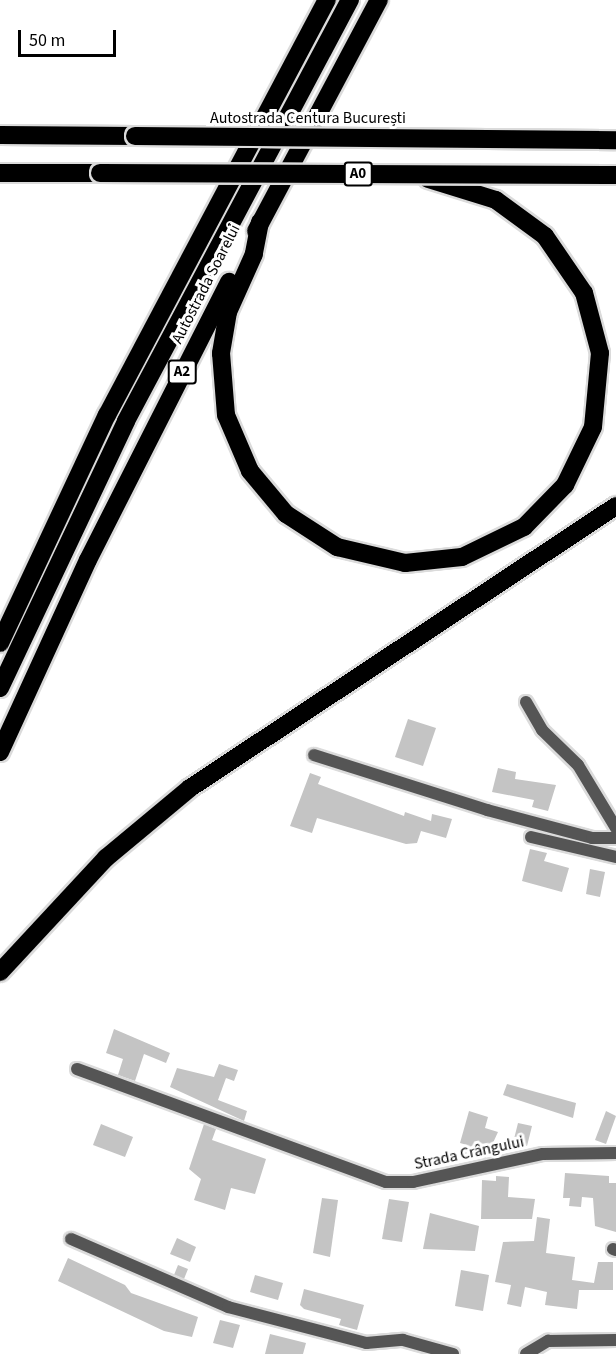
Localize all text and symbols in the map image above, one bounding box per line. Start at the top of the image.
scale bar [21,18,118,56]
text: 50 m [29,28,65,53]
street label: Autostrada Centura București [210,108,406,128]
road number: A0 [343,162,373,186]
street label: Autostrada Soarelui [168,221,244,347]
road number: A2 [167,360,197,384]
street label: Strada Crângului [412,1132,526,1174]

